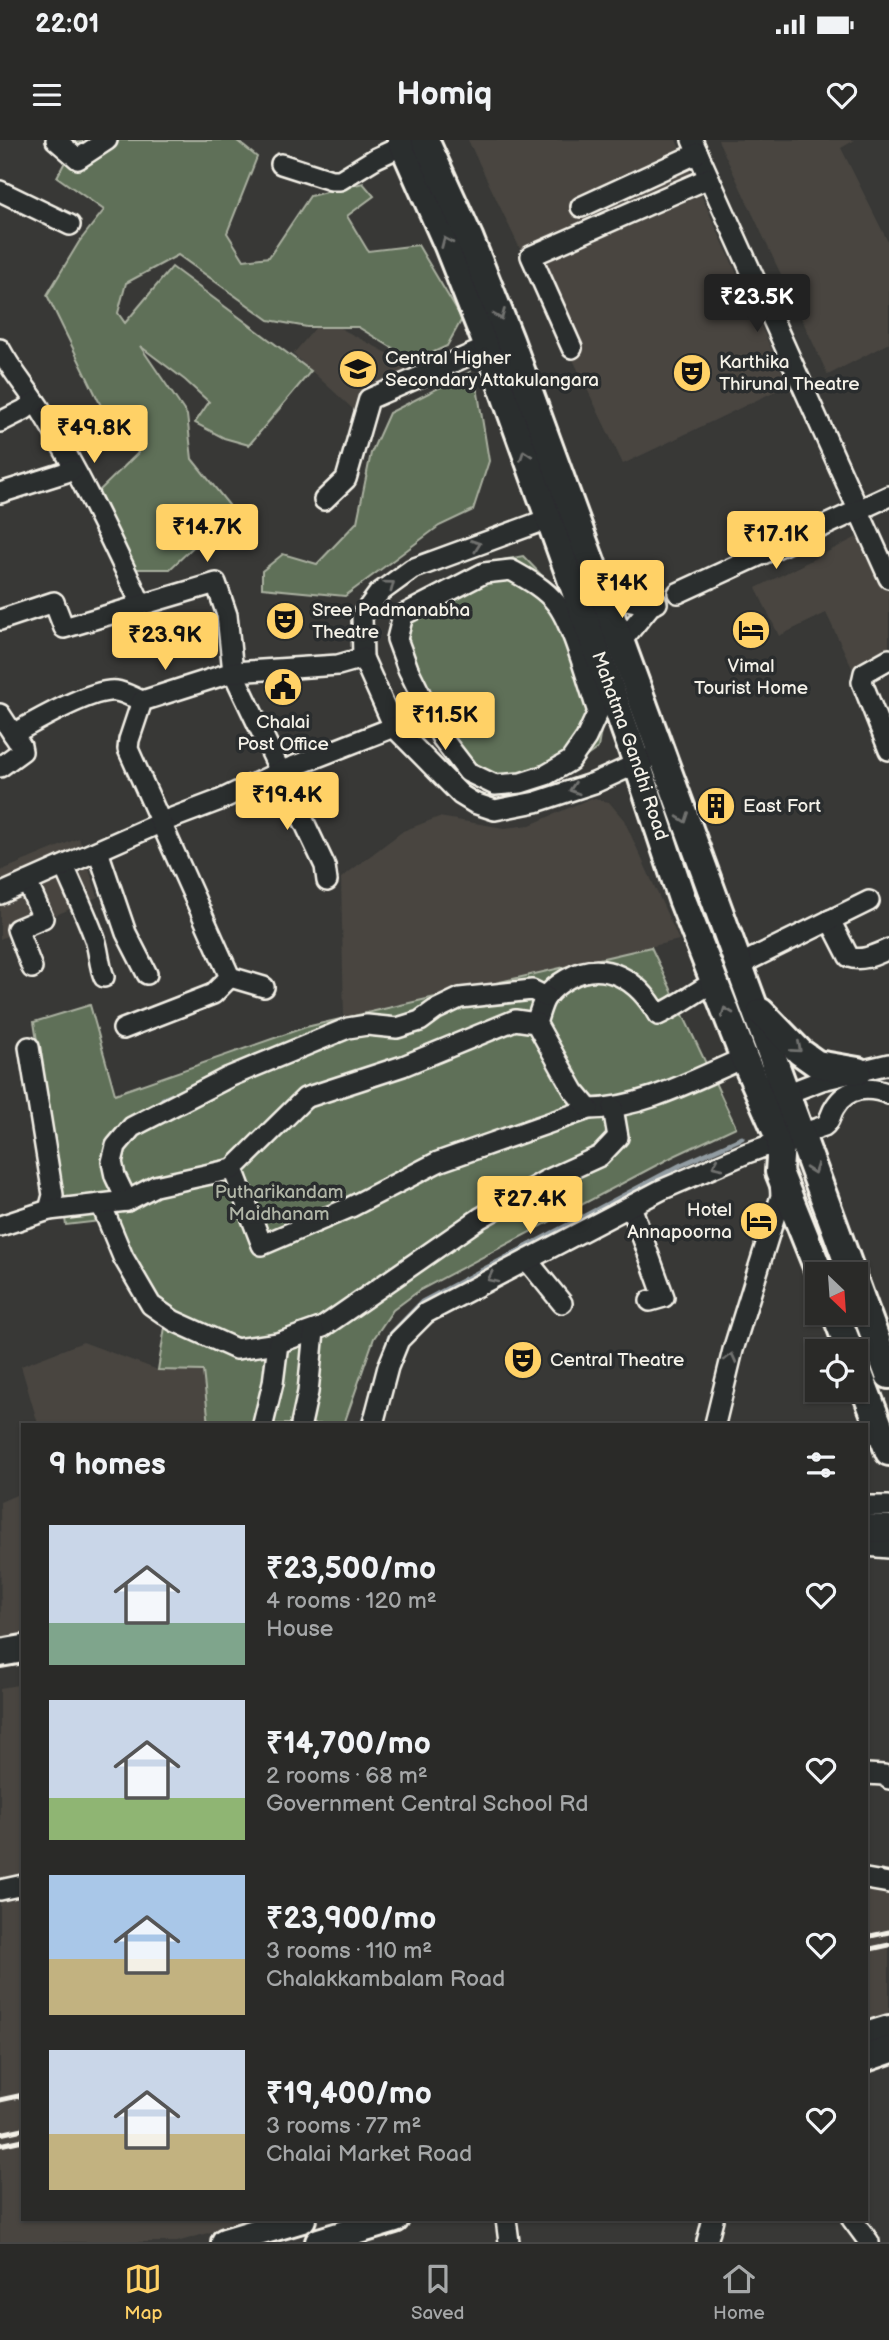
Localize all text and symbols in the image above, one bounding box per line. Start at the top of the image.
text: 22:01 [35,9,100,40]
text: Homiq [397,75,492,114]
icon: menu [28,76,66,114]
icon: heart [823,76,861,114]
one-way arrow [440,237,454,249]
pin: ₹23.5K [700,274,814,334]
text: ₹23.5K [720,283,794,311]
one-way arrow [491,309,505,321]
place label: Central Higher Secondary Attakulangara [385,347,599,392]
school or university icon: Central Higher Secondary Attakulangara [337,348,379,390]
place label: Karthika Thirunal Theatre [719,351,860,396]
theatre icon: Karthika Thirunal Theatre [671,352,713,394]
pin: ₹49.8K [37,406,151,465]
text: ₹49.8K [57,414,131,442]
one-way arrow [519,449,533,462]
pin: ₹14.7K [150,504,264,564]
pin: ₹17.1K [719,512,833,571]
text: ₹14.7K [172,513,242,541]
text: ₹17.1K [743,520,809,548]
one-way arrow [469,539,481,553]
pin: ₹14K [581,560,663,620]
text: ₹14K [596,569,648,597]
one-way arrow [382,581,395,594]
place label: Sree Padmanabha Theatre [312,599,470,644]
theatre icon: Sree Padmanabha Theatre [264,600,306,642]
hotel icon: Vimal Tourist Home [730,609,772,651]
pin: ₹23.9K [108,612,222,672]
text: ₹23.9K [128,621,202,649]
street label: Mahatma Gandhi Road [586,648,673,843]
place label: Vimal Tourist Home [694,655,808,700]
public building icon: Chalai Post Office [262,666,304,708]
pin: ₹11.5K [388,692,502,752]
text: ₹11.5K [412,701,478,729]
place label: Chalai Post Office [237,711,329,756]
pin: ₹19.4K [230,772,344,832]
text: ₹19.4K [252,781,322,809]
one-way arrow [569,781,581,796]
building icon: East Fort [695,785,737,827]
place label: East Fort [743,795,821,818]
one-way arrow [676,811,690,823]
one-way arrow [720,1006,734,1018]
one-way arrow [789,1040,802,1052]
one-way arrow [712,1157,724,1171]
one-way arrow [805,1163,819,1175]
pin: ₹27.4K [473,1176,587,1236]
park label: Putharikandam Maidhanam [215,1181,343,1226]
text: ₹27.4K [493,1185,567,1213]
place label: Hotel Annapoorna [627,1199,732,1244]
hotel icon: Hotel Annapoorna [738,1200,780,1242]
north arrow [805,1262,868,1325]
map controls [805,1262,868,1402]
one-way arrow [487,1270,499,1284]
theatre icon: Central Theatre [502,1339,544,1381]
button: locate [805,1339,868,1402]
place label: Central Theatre [550,1349,684,1372]
one-way arrow [723,1352,737,1364]
icon: filters [802,1446,840,1484]
text: 9 homes [49,1447,166,1483]
text: ₹23,500/mo [266,1551,436,1587]
icon: home [105,1553,189,1637]
icon: heart [802,1576,840,1614]
text: 4 rooms · 120 m² [266,1587,437,1615]
text: House [266,1615,333,1643]
text: ₹14,700/mo [266,1726,431,1762]
icon: home [105,1728,189,1812]
icon: heart [802,1751,840,1789]
text: 2 rooms · 68 m² [266,1762,428,1790]
text: Government Central School Rd [266,1790,588,1818]
text: ₹23,900/mo [266,1901,436,1937]
icon: home [105,1903,189,1987]
icon: heart [802,1926,840,1964]
text: 3 rooms · 110 m² [266,1937,432,1965]
text: Chalakkambalam Road [266,1965,505,1993]
text: ₹19,400/mo [266,2076,432,2112]
icon: home [105,2078,189,2162]
icon: heart [802,2101,840,2139]
text: 3 rooms · 77 m² [266,2112,422,2140]
text: Chalai Market Road [266,2140,472,2168]
tab: Map [124,2260,162,2325]
tab: Saved [411,2260,464,2325]
tab: Home [713,2260,765,2325]

